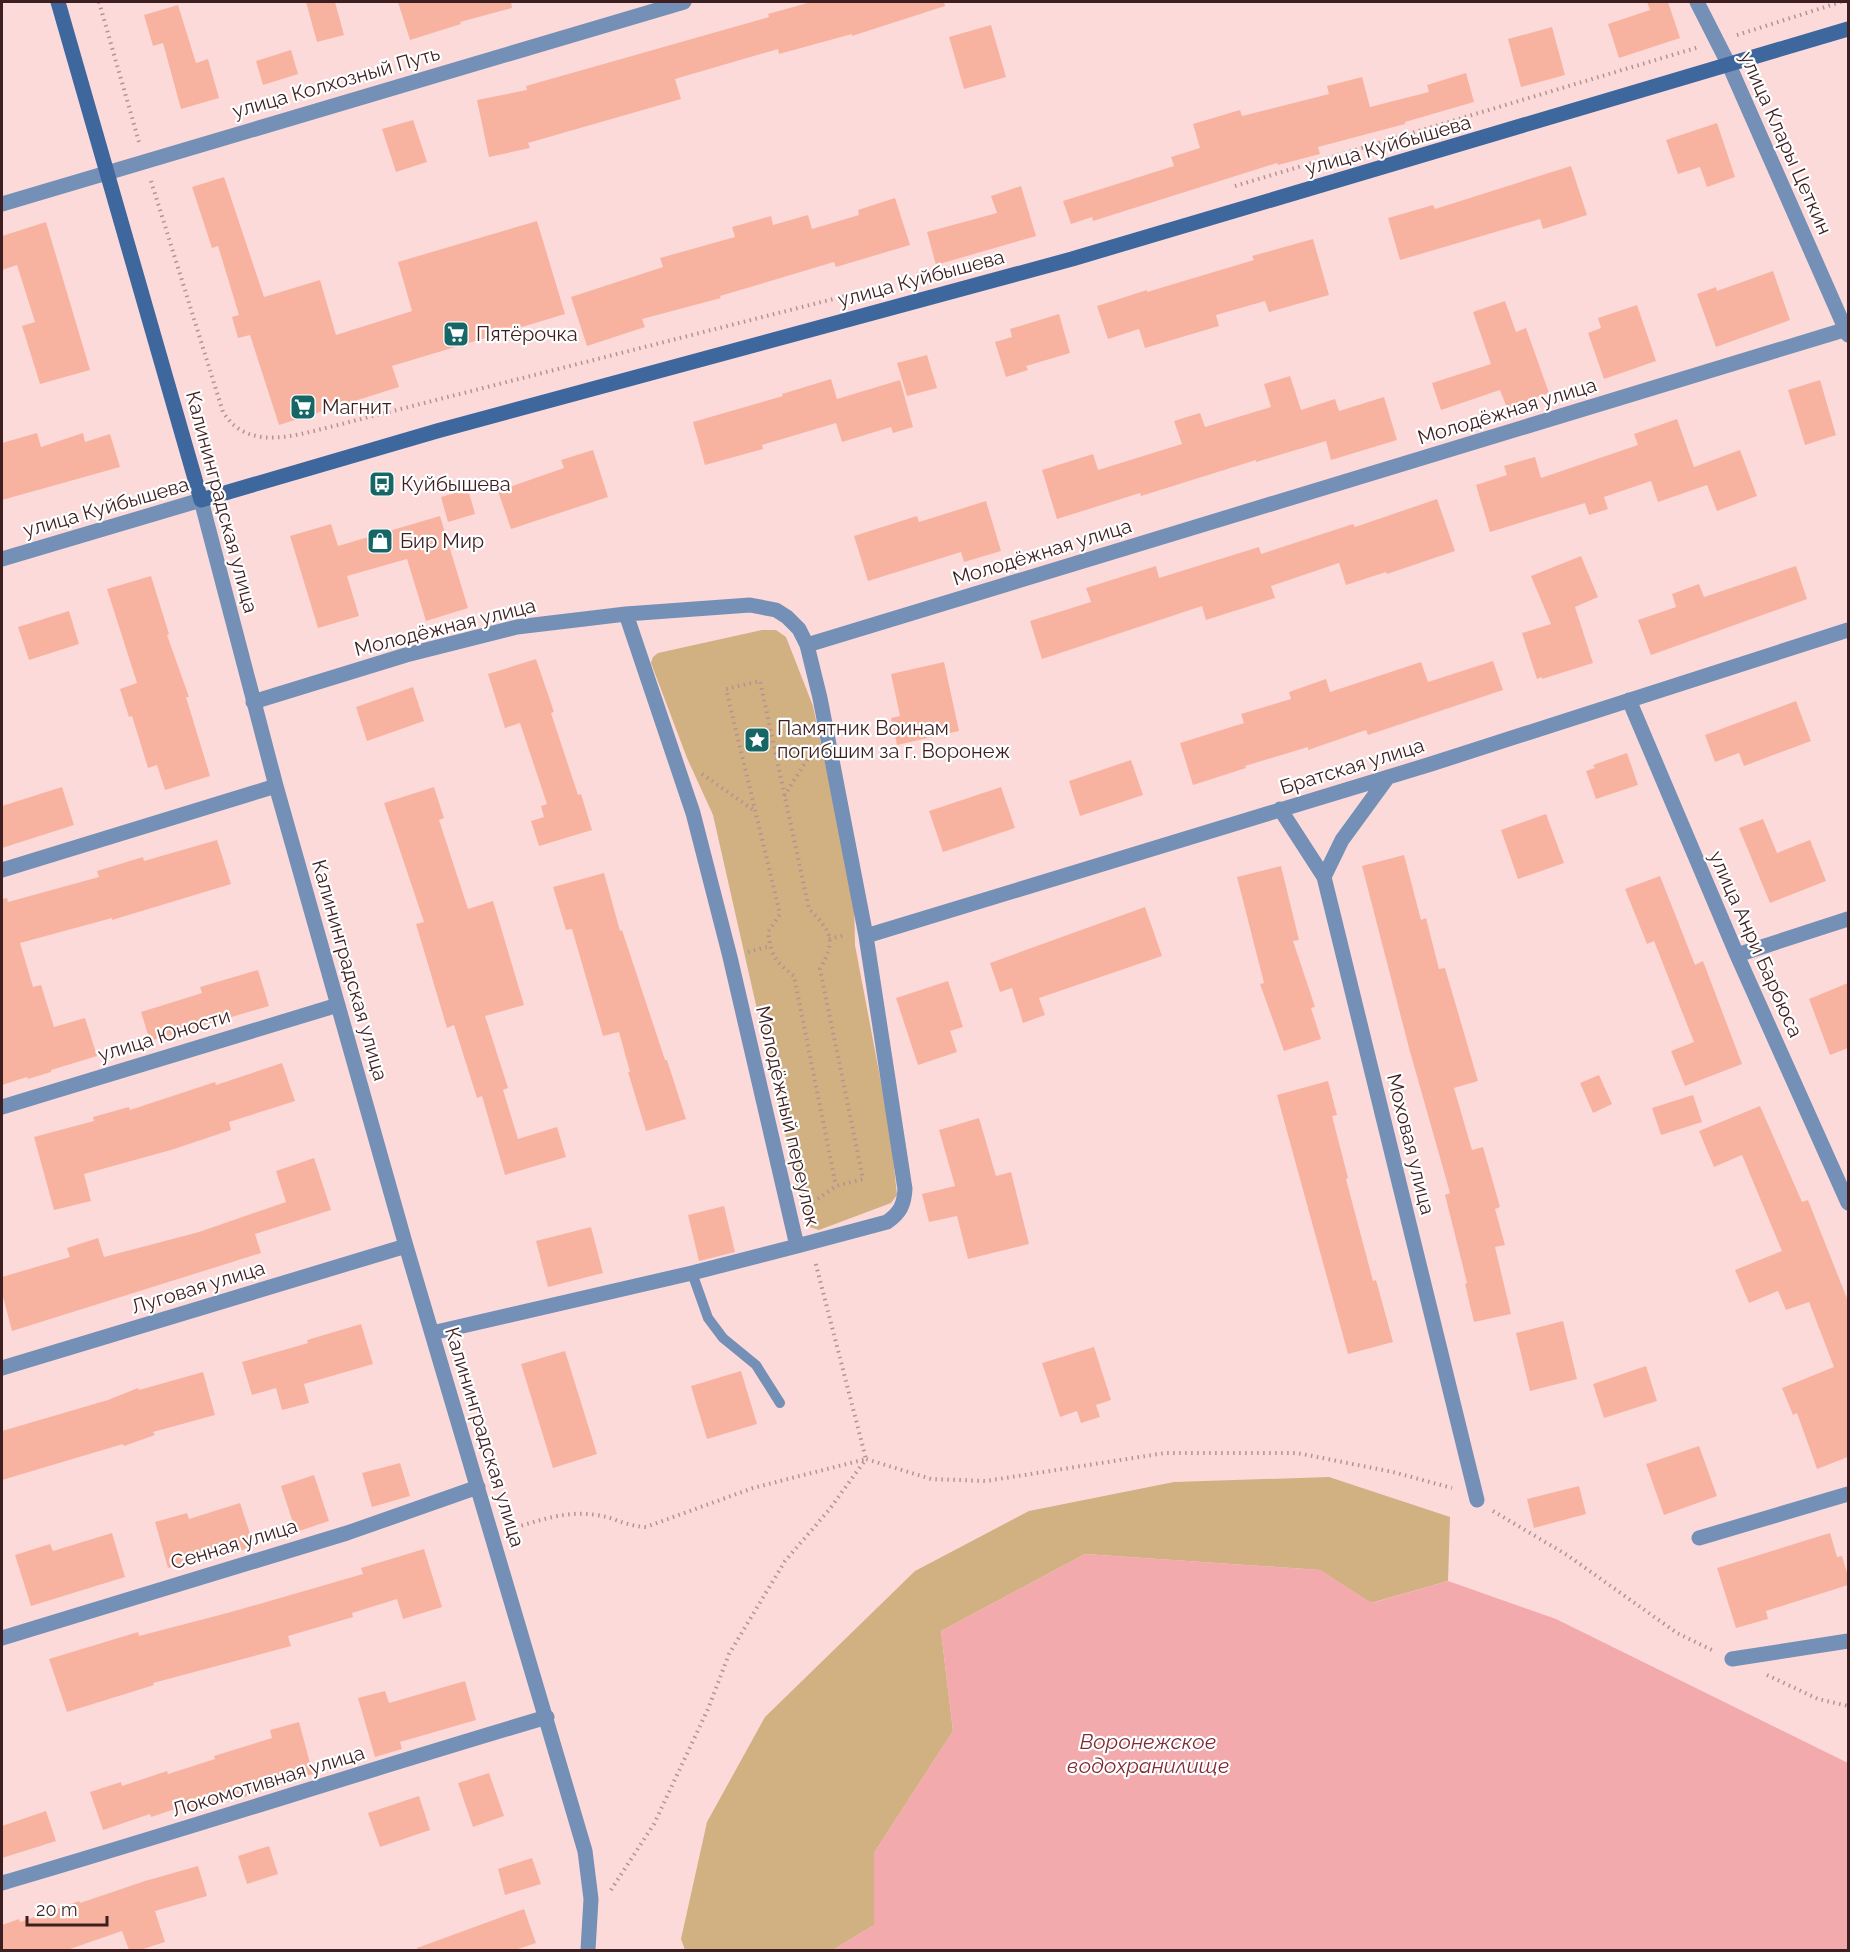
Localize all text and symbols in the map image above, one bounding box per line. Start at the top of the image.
street label: улица Колхозный Путь [229,41,443,123]
street label: улица Клары Цеткин [1735,48,1837,238]
street label: улица Куйбышева [1302,110,1474,180]
street label: улица Куйбышева [835,244,1007,312]
supermarket icon: Пятёрочка [441,319,471,349]
place label: Пятёрочка [476,322,578,346]
street label: Молодёжная улица [1415,372,1599,450]
street label: Калининградская улица [181,388,263,616]
supermarket icon: Магнит [288,392,318,422]
place label: Магнит [322,395,392,419]
bus stop icon: Куйбышева [367,469,397,499]
street label: улица Куйбышева [20,472,192,542]
place label: Куйбышева [401,472,511,496]
street label: Молодёжная улица [950,513,1134,591]
shop icon: Бир Мир [365,526,395,556]
place label: Бир Мир [400,529,484,553]
street label: Молодёжная улица [352,593,538,661]
place label: Памятник Воинам погибшим за г. Воронеж [777,716,1010,763]
place icon: Памятник Воинам погибшим за г. Воронеж [742,725,772,755]
street label: Братская улица [1277,733,1427,799]
street label: улица Анри Барбюса [1704,847,1808,1041]
street label: Калининградская улица [307,857,393,1083]
street label: улица Юности [95,1003,233,1067]
street label: Молодёжный переулок [751,1004,825,1228]
street label: Моховая улица [1382,1071,1440,1217]
street label: Луговая улица [128,1255,268,1319]
street label: Калининградская улица [440,1324,530,1550]
street label: Сенная улица [168,1513,300,1575]
water label: Воронежское водохранилище [1067,1729,1229,1778]
street label: Локомотивная улица [169,1740,367,1822]
scale bar [27,1889,106,1927]
text: 20 m [36,1899,78,1920]

